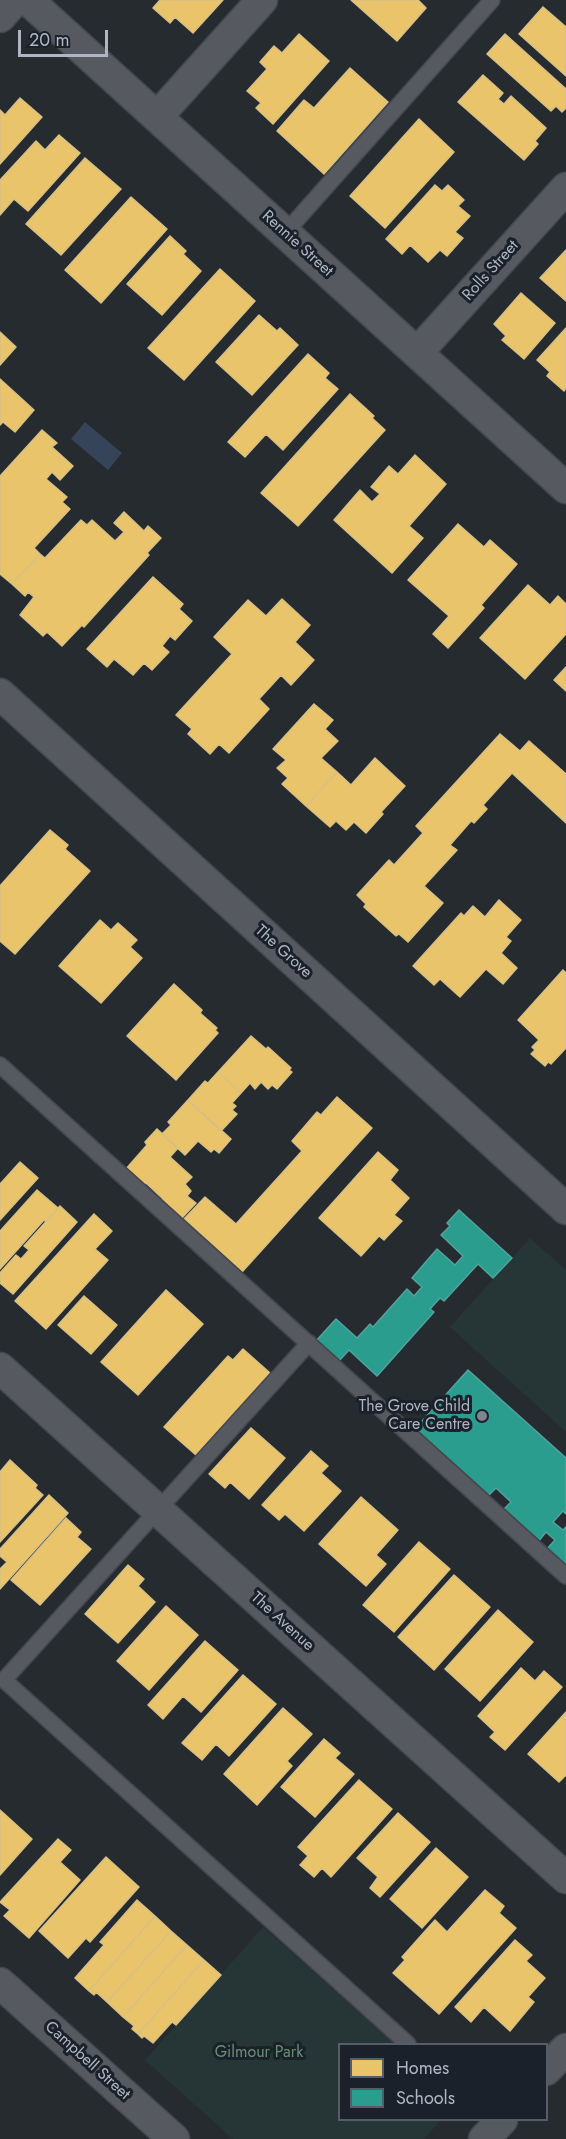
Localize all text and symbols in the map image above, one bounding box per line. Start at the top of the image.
scale bar [21,18,111,56]
text: 20 m [29,27,69,53]
street label: Rennie Street [257,207,337,281]
street label: Rolls Street [459,237,523,305]
street label: The Grove [251,921,315,983]
place label: The Grove Child Care Centre [359,1397,470,1435]
marker: The Grove Child Care Centre [475,1409,489,1423]
street label: The Avenue [246,1589,318,1655]
street label: Campbell Street [40,2018,134,2104]
park label: Gilmour Park [215,2043,303,2063]
legend [338,2043,548,2121]
text: Homes [396,2055,449,2081]
text: Schools [396,2085,455,2111]

